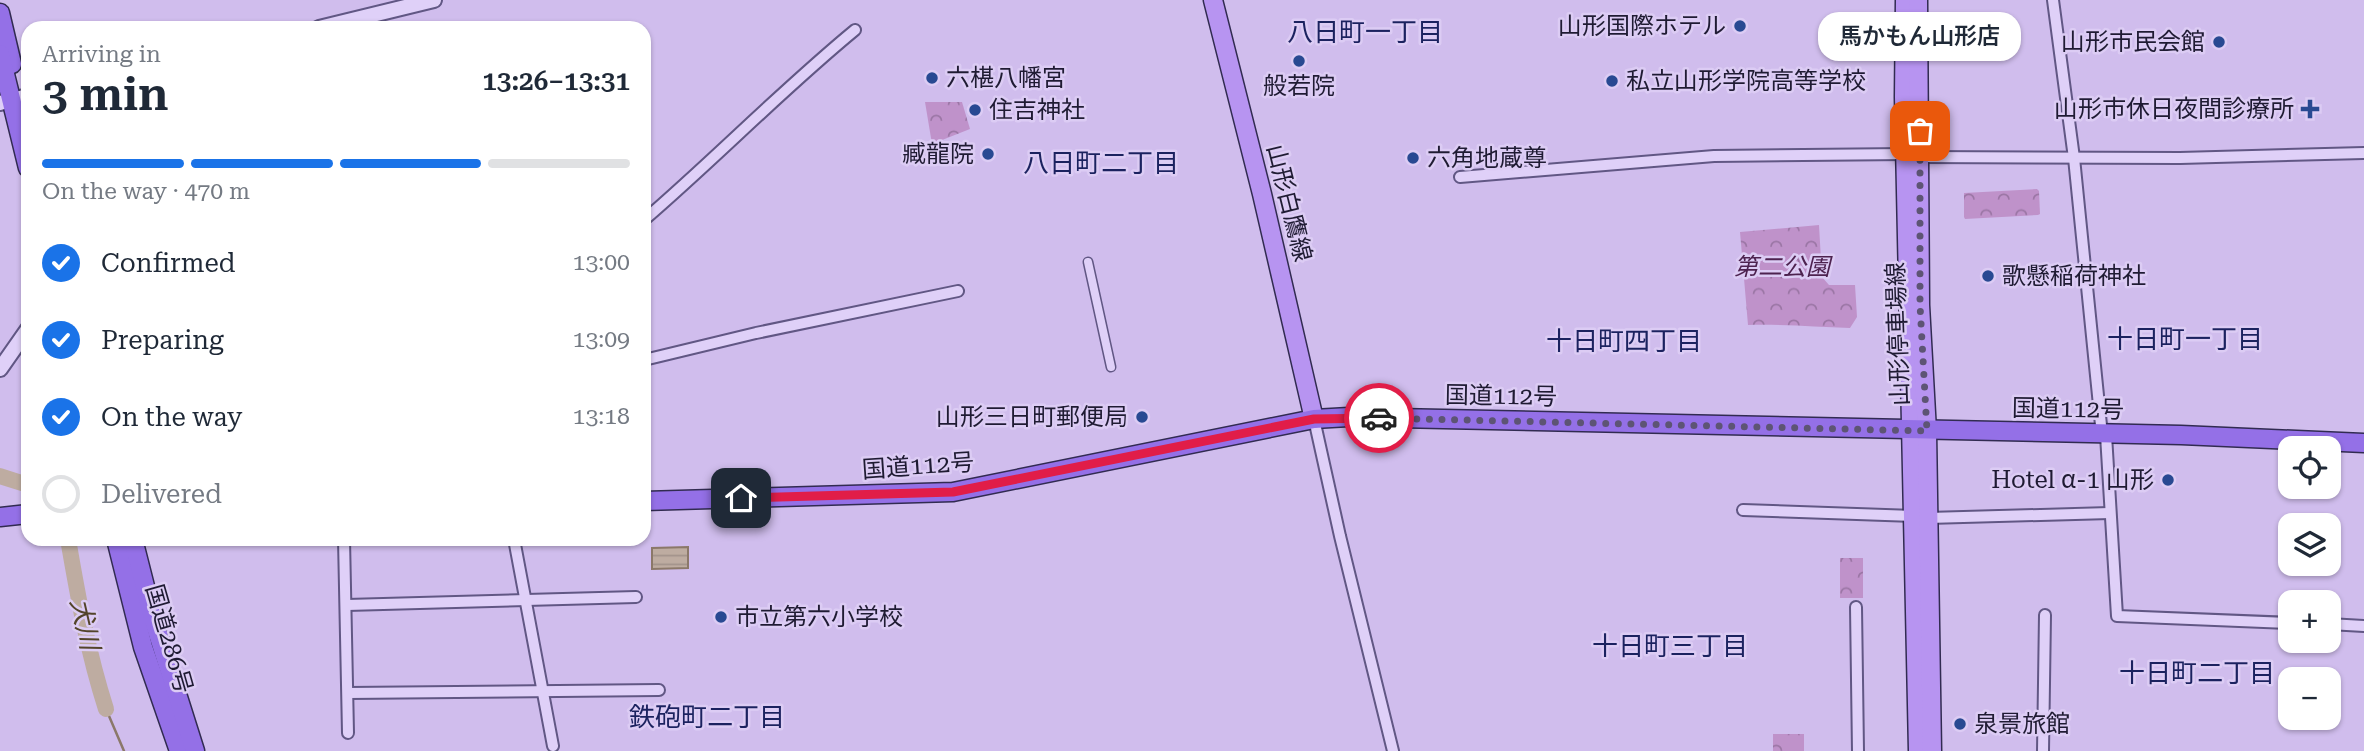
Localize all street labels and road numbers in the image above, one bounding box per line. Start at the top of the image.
street label: 山形白鷹線 [1261,141,1317,265]
street label: 山形停車場線 [1881,262,1915,406]
street label: 国道112号 [1445,381,1557,411]
street label: 国道112号 [2012,394,2124,424]
street label: 国道112号 [861,448,975,484]
street label: 国道286号 [140,581,198,697]

